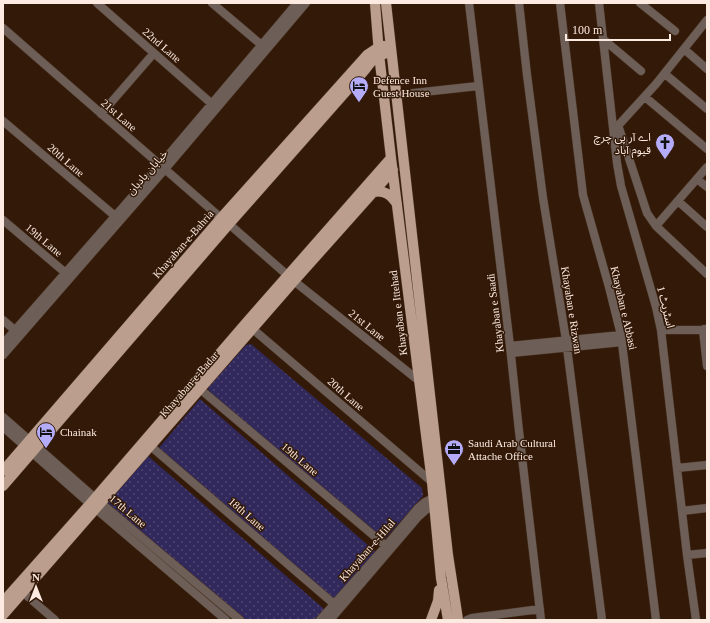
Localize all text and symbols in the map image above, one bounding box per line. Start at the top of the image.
scale bar [566,16,670,42]
text: 100 m [572,23,603,37]
street label: 22nd Lane [140,25,184,65]
place label: Defence Inn Guest House [373,74,430,99]
hotel icon: Defence Inn Guest House [348,75,370,103]
street label: 21st Lane [99,96,139,134]
place label: اے آر پی چرچ قیوم آباد [594,131,651,158]
church icon: اے آر پی چرچ قیوم آباد [654,132,676,160]
street label: 20th Lane [45,141,87,179]
street label: خیابان بادبان [124,147,171,198]
street label: Khayaban-e-Bahria [150,207,216,280]
street label: 19th Lane [23,221,65,259]
street label: Khayaban e Rizwan [559,265,585,355]
street label: Khayaban e Abbasi [609,265,639,351]
street label: Khayaban e Ittehad [387,269,409,356]
street label: Khayaban e Saadi [484,273,506,353]
street label: اسٹریٹ 1 [654,285,677,330]
street label: 21st Lane [346,307,388,343]
street label: Khayaban-e-Badar [157,348,221,419]
street label: 20th Lane [325,375,367,413]
hotel icon: Chainak [35,421,57,449]
place label: Chainak [60,426,97,438]
place label: Saudi Arab Cultural Attache Office [468,437,556,462]
office icon: Saudi Arab Cultural Attache Office [443,438,465,466]
street label: 19th Lane [279,440,321,478]
street label: 17th Lane [107,492,149,530]
street label: 18th Lane [226,495,268,533]
street label: Khayaban-e-Hilal [337,516,397,584]
north arrow [16,567,56,607]
text: N [32,571,40,583]

